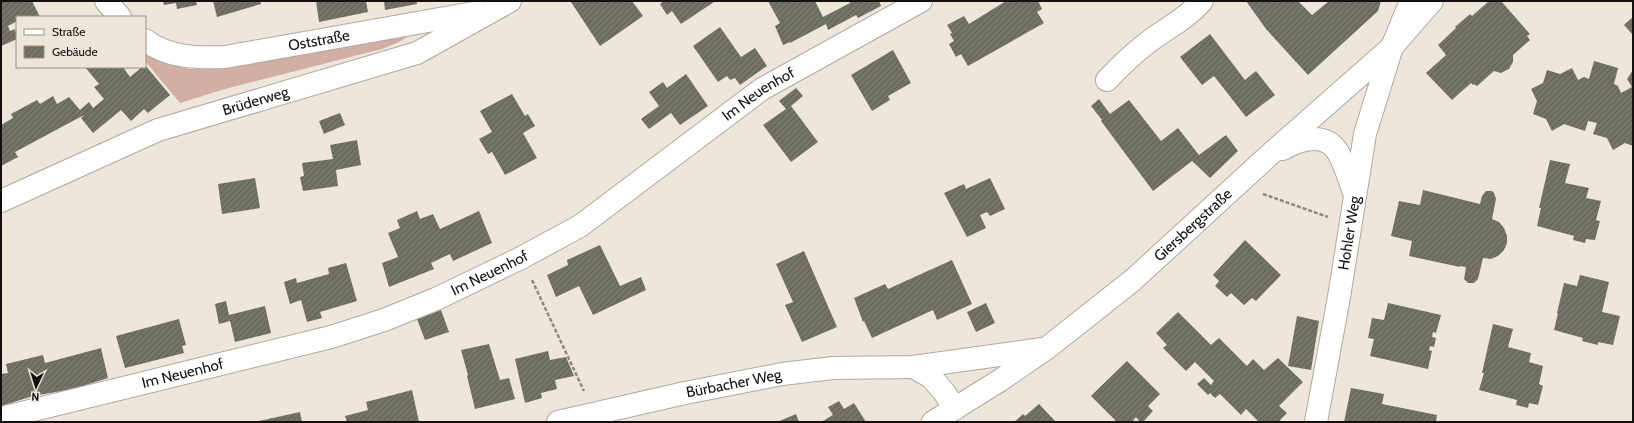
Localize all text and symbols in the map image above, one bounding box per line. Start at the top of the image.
legend [16,16,146,68]
text: Straße [52,24,85,39]
street label: Oststraße [287,26,351,55]
text: Gebäude [52,44,98,59]
street label: Im Neuenhof [719,64,798,125]
street label: Brüderweg [220,83,291,119]
street label: Giersbergstraße [1150,185,1236,265]
street label: Hohler Weg [1334,194,1364,271]
street label: Im Neuenhof [448,247,531,299]
street label: Im Neuenhof [140,355,225,392]
street label: Bürbacher Weg [685,365,783,402]
north arrow [16,367,56,407]
text: N [31,390,40,404]

